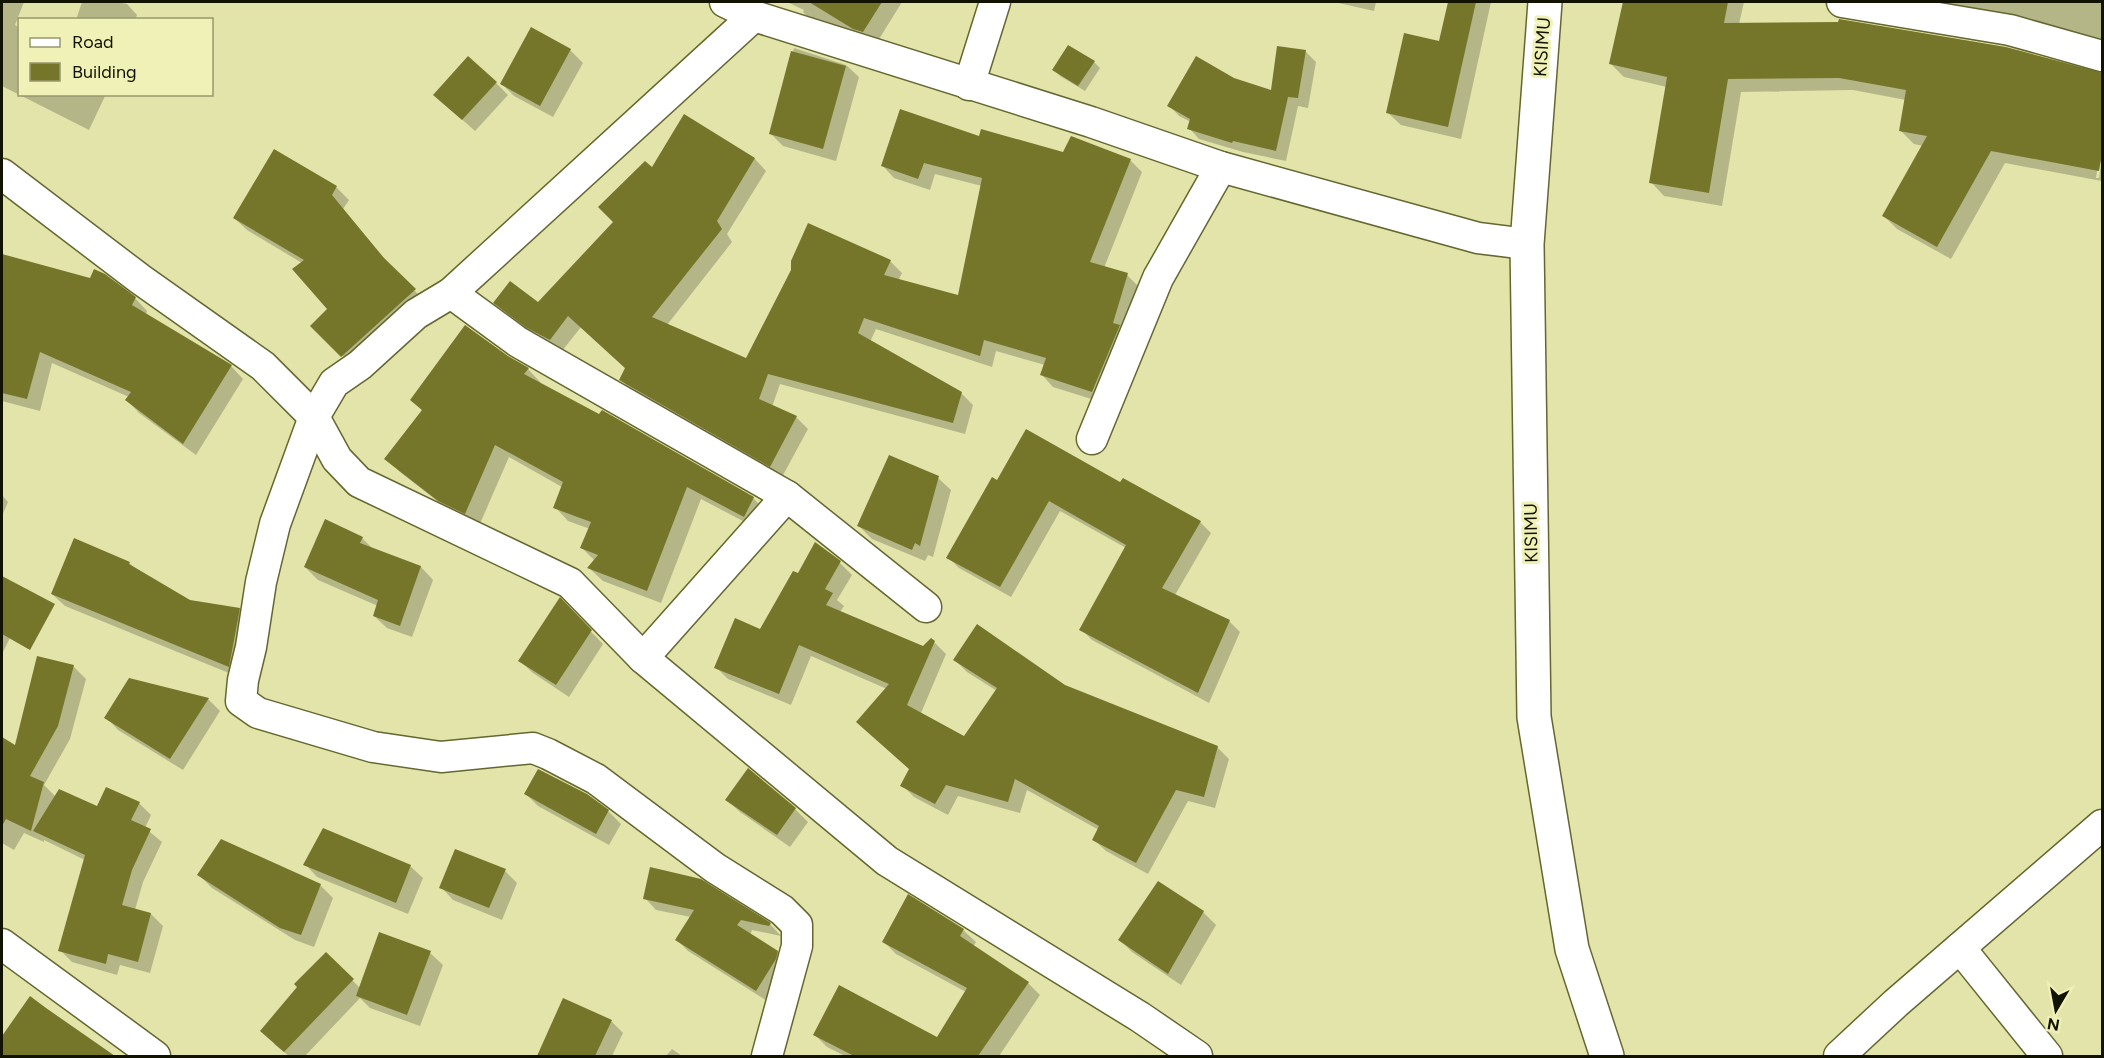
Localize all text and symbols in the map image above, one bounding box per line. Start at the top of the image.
street label: KISIMU [1529,16,1555,78]
legend [18,18,213,96]
text: Road [72,31,113,53]
text: Building [72,61,137,83]
street label: KISIMU [1519,503,1543,563]
north arrow [2026,980,2086,1040]
text: N [2046,1014,2061,1035]

